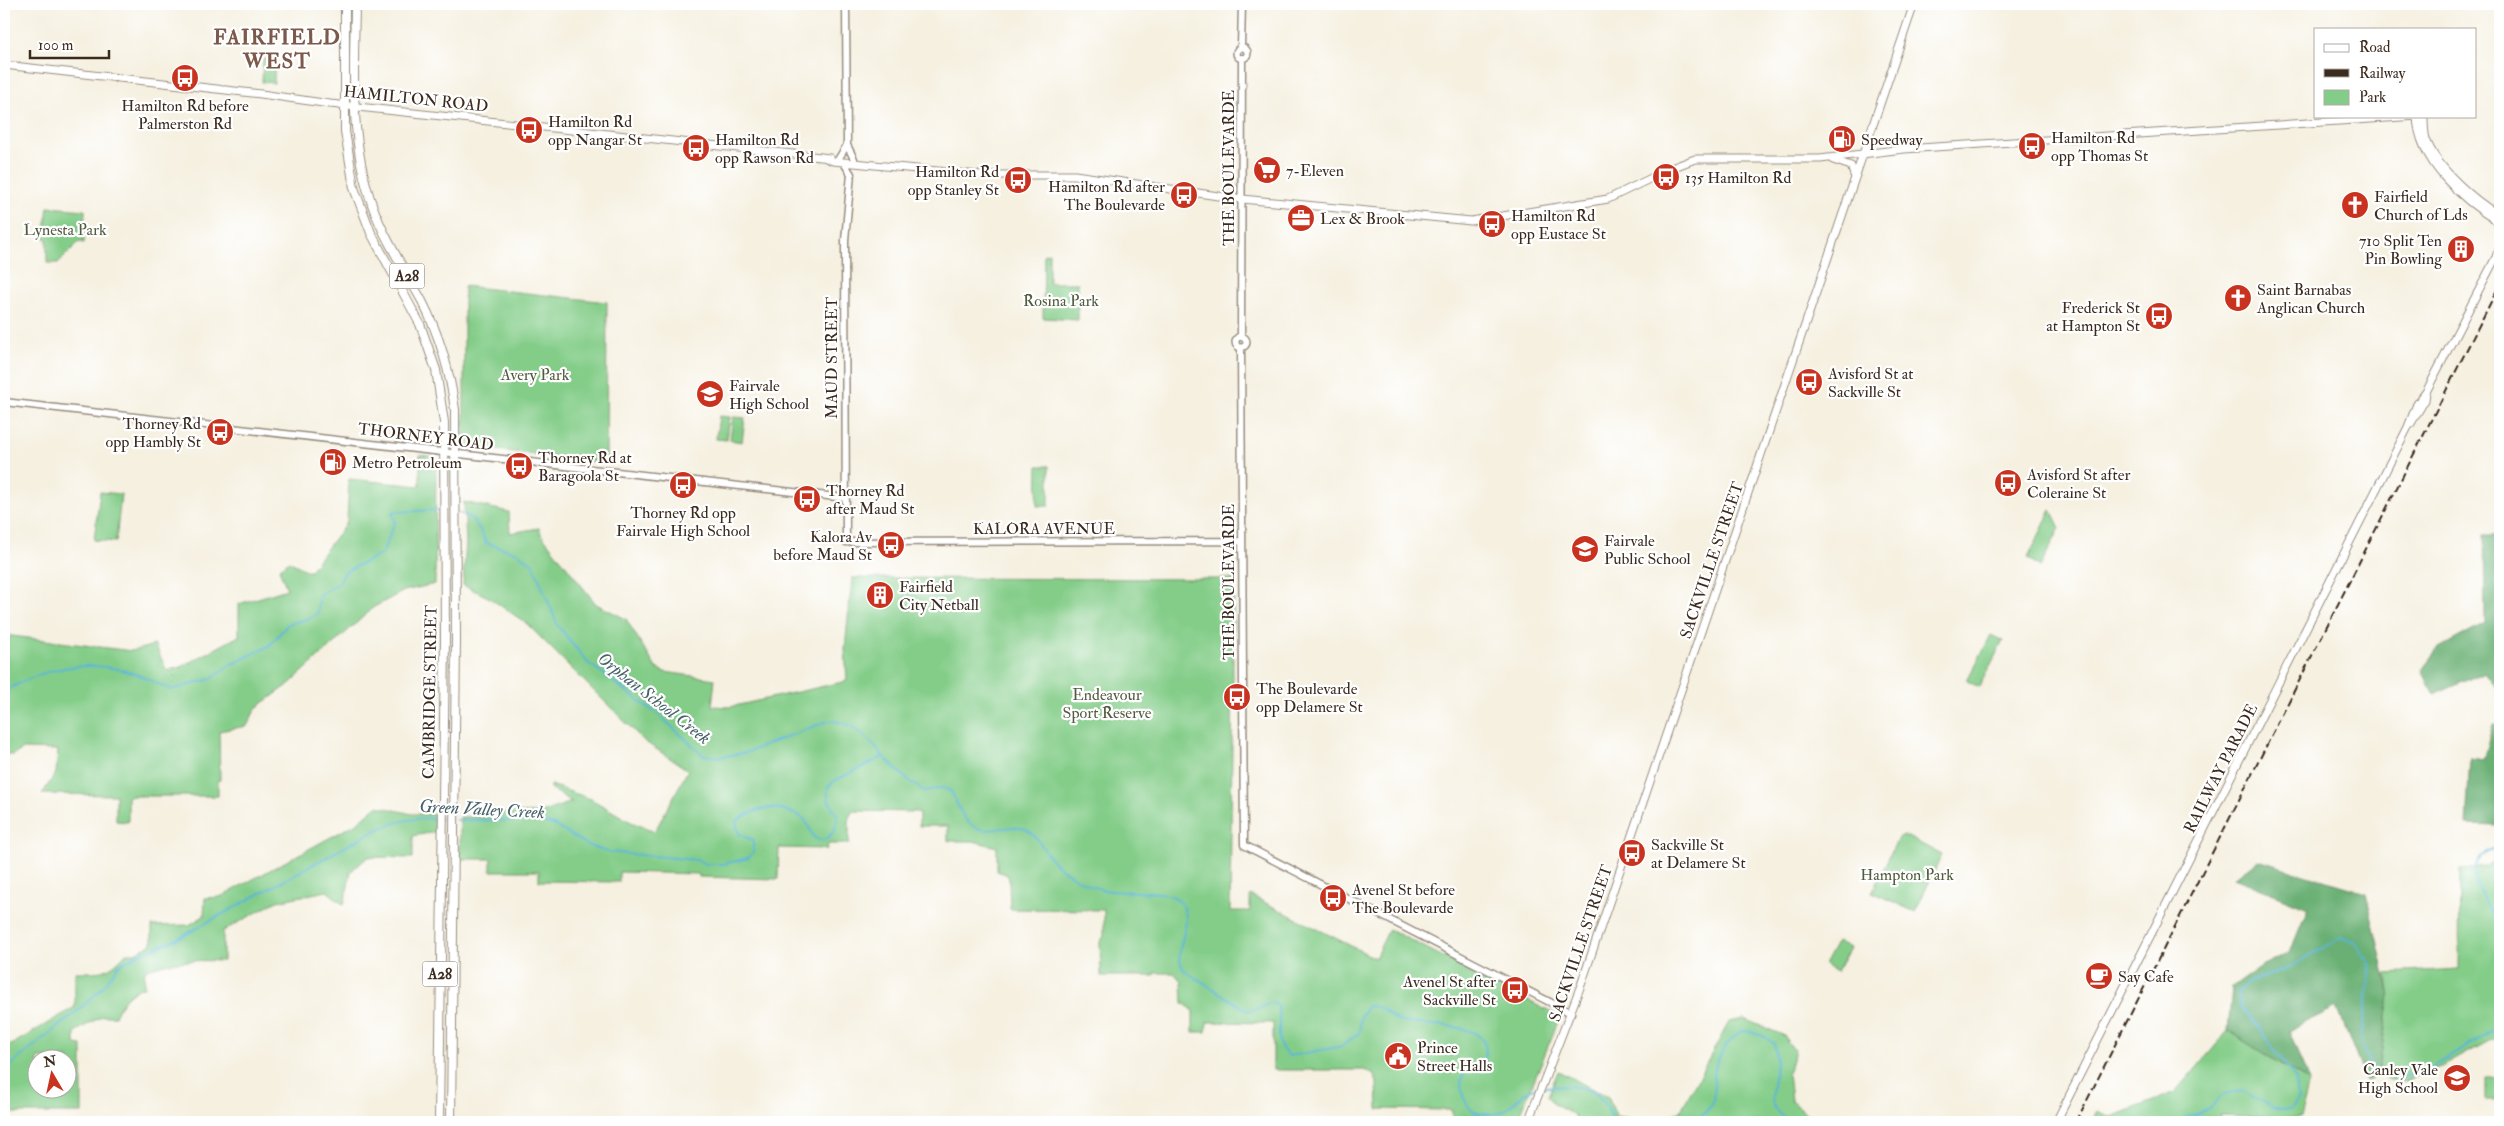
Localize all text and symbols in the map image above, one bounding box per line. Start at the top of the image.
district label: FAIRFIELD WEST [213,24,341,75]
scale bar [30,28,109,60]
legend [2314,28,2476,118]
text: 100 m [38,36,74,55]
text: Road [2359,38,2391,57]
bus stop icon: Hamilton Rd before Palmerston Rd [170,63,200,93]
text: Railway [2359,64,2406,83]
street label: HAMILTON ROAD [343,81,489,117]
text: Park [2359,88,2386,107]
street label: THE BOULEVARDE [1219,90,1239,246]
place label: Hamilton Rd before Palmerston Rd [121,96,249,134]
place label: Hamilton Rd opp Nangar St [548,112,642,151]
bus stop icon: Hamilton Rd opp Nangar St [514,115,544,145]
fuel station icon: Speedway [1827,124,1857,154]
place label: Hamilton Rd opp Thomas St [2051,128,2148,167]
place label: Hamilton Rd opp Rawson Rd [715,130,814,169]
place label: Speedway [1861,130,1923,151]
bus stop icon: Hamilton Rd opp Thomas St [2017,131,2047,161]
bus stop icon: Hamilton Rd opp Rawson Rd [681,133,711,163]
supermarket icon: 7-Eleven [1252,155,1282,185]
place label: 7-Eleven [1286,161,1344,181]
place label: Hamilton Rd opp Stanley St [908,162,999,201]
bus stop icon: 135 Hamilton Rd [1651,162,1681,192]
bus stop icon: Hamilton Rd opp Stanley St [1003,165,1033,195]
place label: 135 Hamilton Rd [1685,168,1791,188]
place label: Hamilton Rd after The Boulevarde [1048,177,1165,215]
bus stop icon: Hamilton Rd after The Boulevarde [1169,180,1199,210]
place label: Fairfield Church of Lds [2374,187,2468,225]
church icon: Fairfield Church of Lds [2340,190,2370,220]
office icon: Lex & Brook [1286,203,1316,233]
place label: Hamilton Rd opp Eustace St [1511,206,1606,245]
place label: Lex & Brook [1320,209,1405,229]
bus stop icon: Hamilton Rd opp Eustace St [1477,209,1507,239]
park label: Lynesta Park [23,220,107,240]
place label: 710 Split Ten Pin Bowling [2359,231,2443,269]
building icon: 710 Split Ten Pin Bowling [2446,234,2476,264]
road number: A28 [390,264,424,288]
place label: Saint Barnabas Anglican Church [2256,280,2366,318]
church icon: Saint Barnabas Anglican Church [2223,283,2253,313]
park label: Rosina Park [1023,291,1099,311]
street label: MAUD STREET [822,297,842,419]
place label: Frederick St at Hampton St [2046,298,2140,337]
bus stop icon: Frederick St at Hampton St [2144,301,2174,331]
place label: Avisford St at Sackville St [1827,364,1914,402]
park label: Avery Park [500,365,570,385]
bus stop icon: Avisford St at Sackville St [1794,367,1824,397]
place label: Fairvale High School [729,376,809,414]
school or university icon: Fairvale High School [695,379,725,409]
place label: Thorney Rd opp Hambly St [105,414,201,453]
bus stop icon: Thorney Rd opp Hambly St [205,417,235,447]
street label: THORNEY ROAD [357,419,495,455]
fuel station icon: Metro Petroleum [318,447,348,477]
place label: Thorney Rd at Baragoola St [538,448,632,486]
bus stop icon: Thorney Rd at Baragoola St [504,451,534,481]
place label: Metro Petroleum [352,453,462,473]
place label: Avisford St after Coleraine St [2026,465,2130,503]
bus stop icon: Avisford St after Coleraine St [1993,468,2023,498]
bus stop icon: Thorney Rd opp Fairvale High School [668,470,698,500]
street label: SACKVILLE STREET [1676,479,1748,641]
place label: Thorney Rd after Maud St [826,481,915,519]
bus stop icon: Thorney Rd after Maud St [792,484,822,514]
place label: Thorney Rd opp Fairvale High School [616,503,750,541]
street label: THE BOULEVARDE [1219,504,1239,660]
street label: KALORA AVENUE [973,519,1115,539]
place label: Kalora Av before Maud St [773,527,873,565]
bus stop icon: Kalora Av before Maud St [876,530,906,560]
place label: Fairvale Public School [1604,531,1691,569]
school or university icon: Fairvale Public School [1570,534,1600,564]
place label: Fairfield City Netball [899,577,979,615]
building icon: Fairfield City Netball [865,580,895,610]
street label: CAMBRIDGE STREET [418,605,442,779]
water label: Orphan School Creek [592,647,715,750]
place label: The Boulevarde opp Delamere St [1256,679,1363,718]
bus stop icon: The Boulevarde opp Delamere St [1222,682,1252,712]
park label: Endeavour Sport Reserve [1063,685,1152,724]
street label: RAILWAY PARADE [2180,700,2262,837]
water label: Green Valley Creek [419,795,545,824]
place label: Sackville St at Delamere St [1651,835,1746,873]
bus stop icon: Sackville St at Delamere St [1617,838,1647,868]
street label: SACKVILLE STREET [1545,862,1617,1024]
park label: Hampton Park [1860,865,1954,886]
place label: Avenel St before The Boulevarde [1351,880,1455,918]
bus stop icon: Avenel St before The Boulevarde [1318,883,1348,913]
cafe icon: Say Cafe [2084,961,2114,991]
road number: A28 [422,962,458,986]
place label: Say Cafe [2118,967,2174,987]
place label: Avenel St after Sackville St [1402,972,1496,1010]
bus stop icon: Avenel St after Sackville St [1500,975,1530,1005]
place label: Prince Street Halls [1417,1038,1492,1076]
public building icon: Prince Street Halls [1383,1041,1413,1071]
north arrow [28,1048,78,1098]
text: N [42,1052,58,1071]
place label: Canley Vale High School [2358,1060,2438,1098]
school or university icon: Canley Vale High School [2442,1063,2472,1093]

